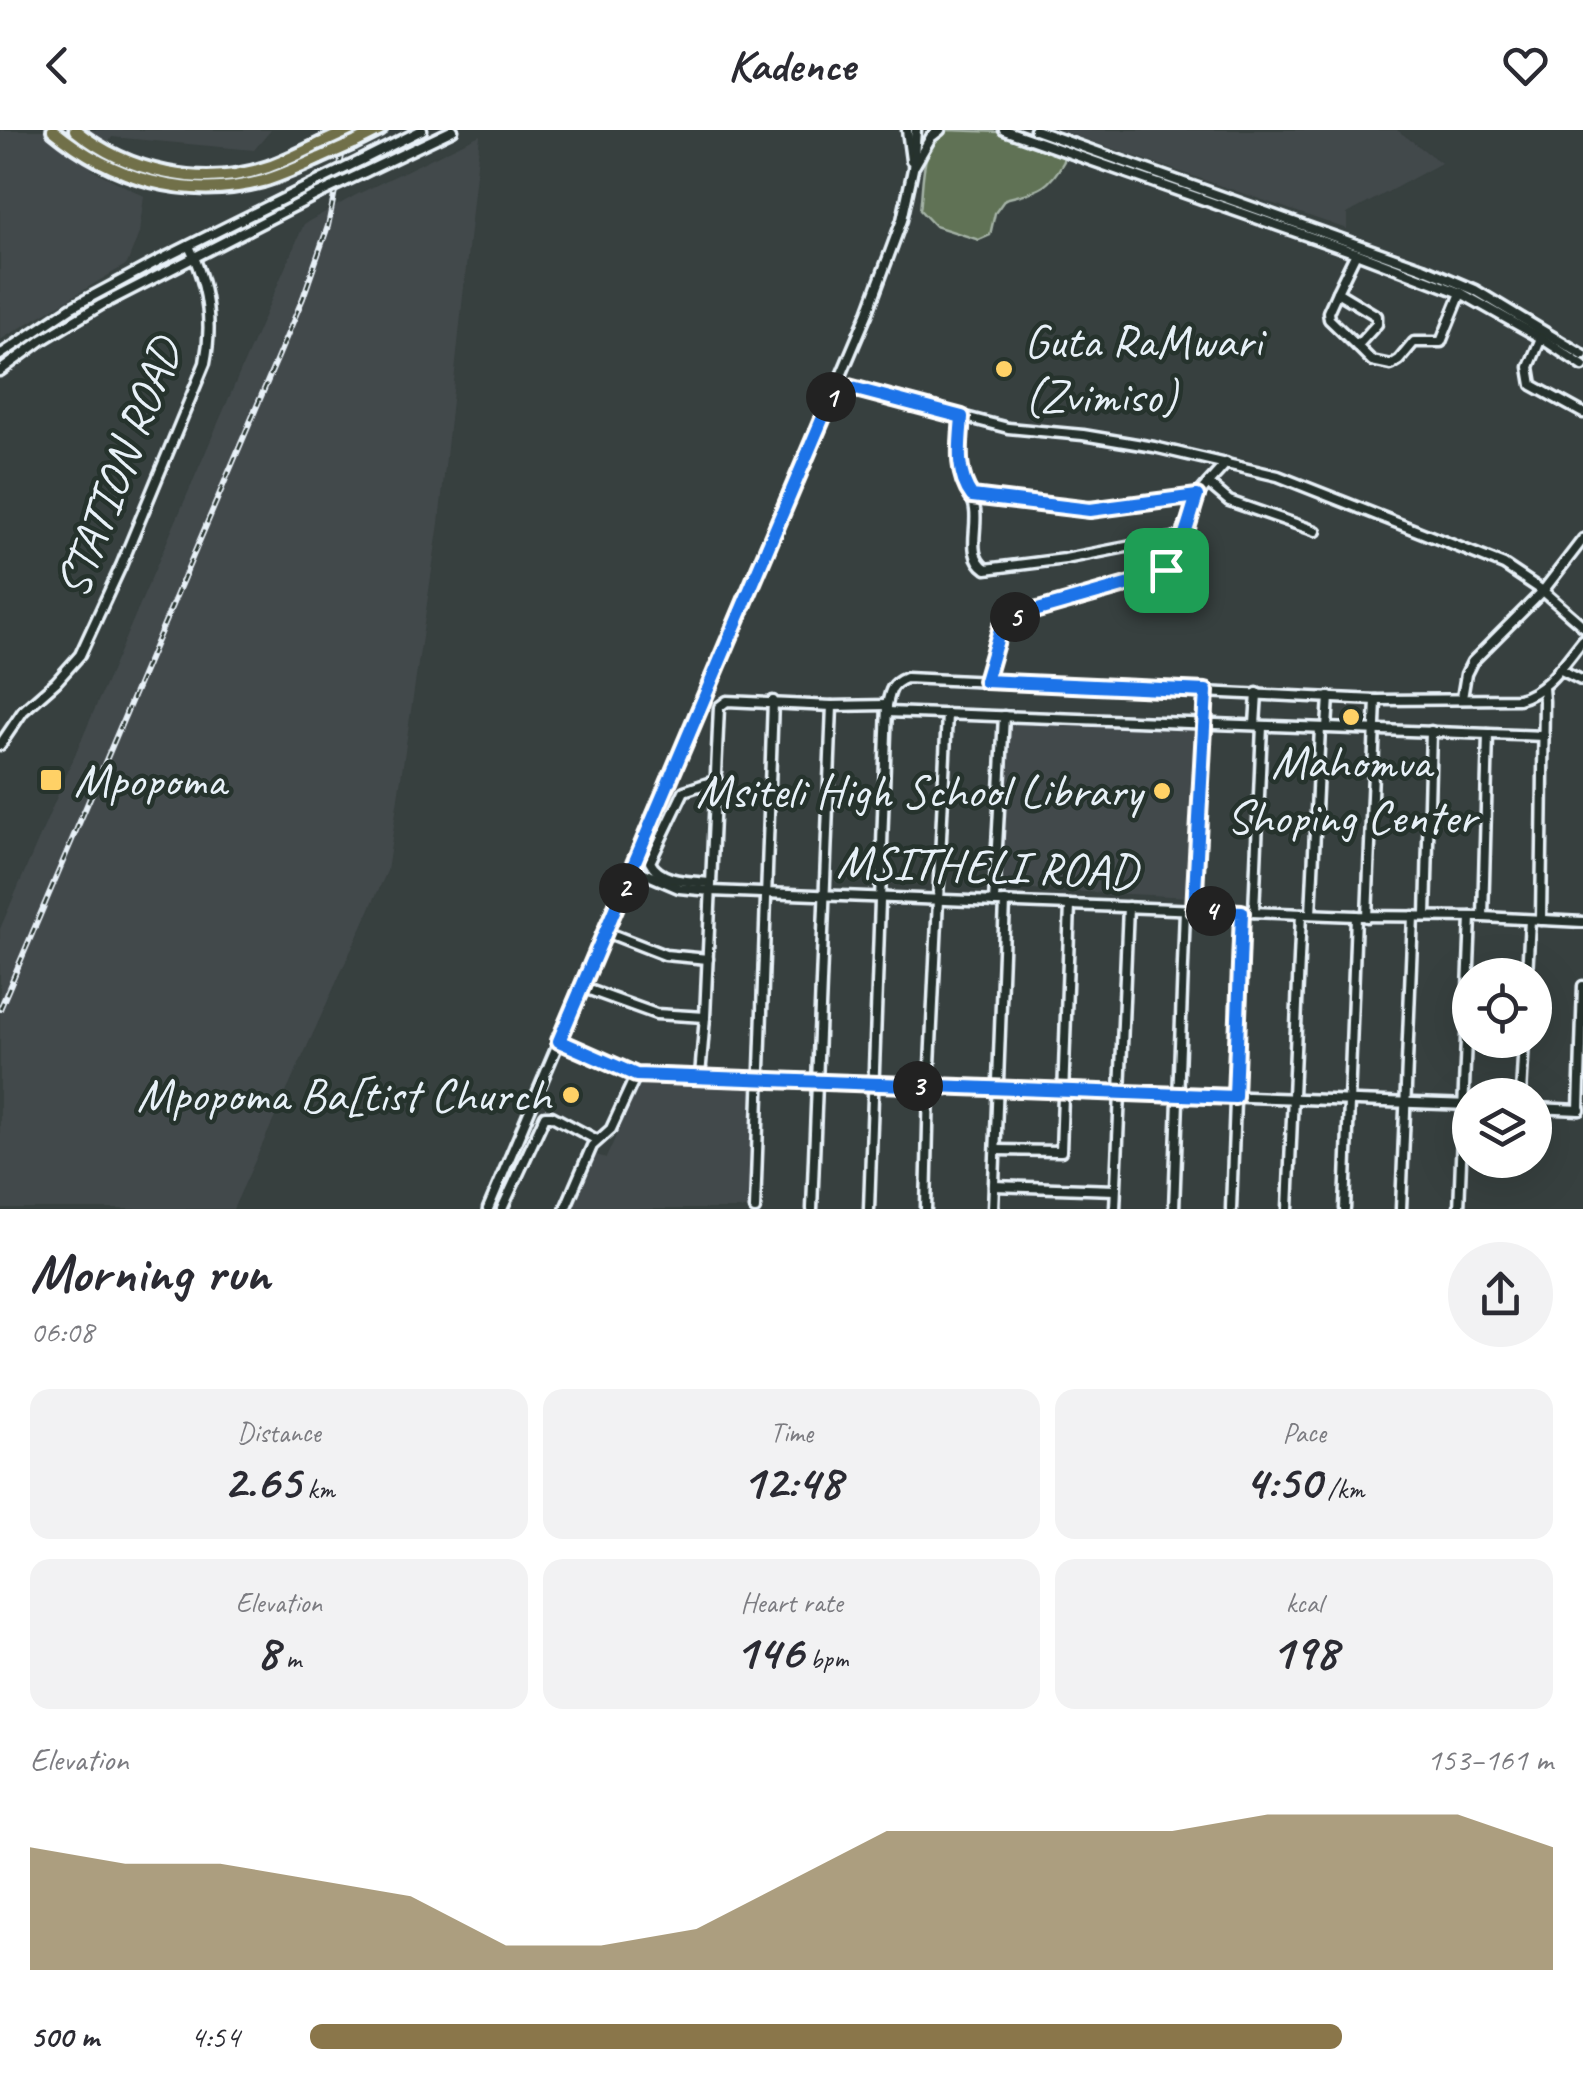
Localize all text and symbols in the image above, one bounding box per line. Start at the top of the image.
text: Kadence [728,37,855,94]
icon: back [30,38,85,93]
icon: heart [1498,38,1553,93]
place label: Guta RaMwari (Zvimiso) [1024,311,1267,426]
street label: STATION ROAD [41,326,196,606]
marker: Guta RaMwari (Zvimiso) [993,358,1015,380]
pin: 1 [806,372,856,422]
text: 1 [825,379,837,414]
pin [1124,528,1209,613]
icon: arrive [1139,543,1194,598]
pin: 5 [990,592,1040,642]
text: 5 [1009,599,1021,634]
marker: Mahomva Shoping Center [1340,706,1362,728]
place label: Mahomva Shoping Center [1226,732,1480,847]
place label: Mpopoma [74,750,230,810]
place label: Msiteli High School Library [696,761,1146,821]
marker: Mpopoma [38,767,64,793]
marker: Msiteli High School Library [1151,780,1173,802]
street label: MSITHELI ROAD [836,831,1142,901]
pin: 2 [599,863,649,913]
text: 2 [618,870,630,905]
pin: 4 [1186,886,1236,936]
text: 4 [1205,893,1217,928]
map controls [1452,958,1552,1178]
button: locate [1452,958,1552,1058]
pin: 3 [893,1061,943,1111]
place label: Mpopoma Ba[tist Church [137,1065,554,1125]
text: 3 [912,1068,924,1103]
button: layers [1452,1078,1552,1178]
marker: Mpopoma Ba[tist Church [560,1084,582,1106]
text: Morning run [30,1238,270,1308]
button: share [1448,1242,1553,1347]
text: 06:08 [30,1311,94,1352]
text: Distance [237,1415,321,1450]
text: Time [770,1415,813,1450]
text: Pace [1283,1415,1326,1450]
text: 2.65 [223,1450,301,1513]
text: 12:48 [742,1450,841,1513]
text: 4:50 [1244,1450,1321,1513]
text: km [301,1471,335,1506]
text: /km [1321,1471,1364,1506]
text: Elevation [236,1585,322,1620]
text: Heart rate [740,1585,843,1620]
text: kcal [1286,1585,1323,1620]
text: 8 [256,1620,279,1683]
text: 146 [735,1620,803,1683]
text: 198 [1271,1620,1338,1683]
text: m [279,1641,301,1676]
text: bpm [803,1641,848,1676]
text: Elevation [30,1739,128,1780]
text: 153–161 m [1427,1739,1553,1780]
text: 500 m [30,2016,99,2057]
text: 4:54 [190,2016,240,2057]

